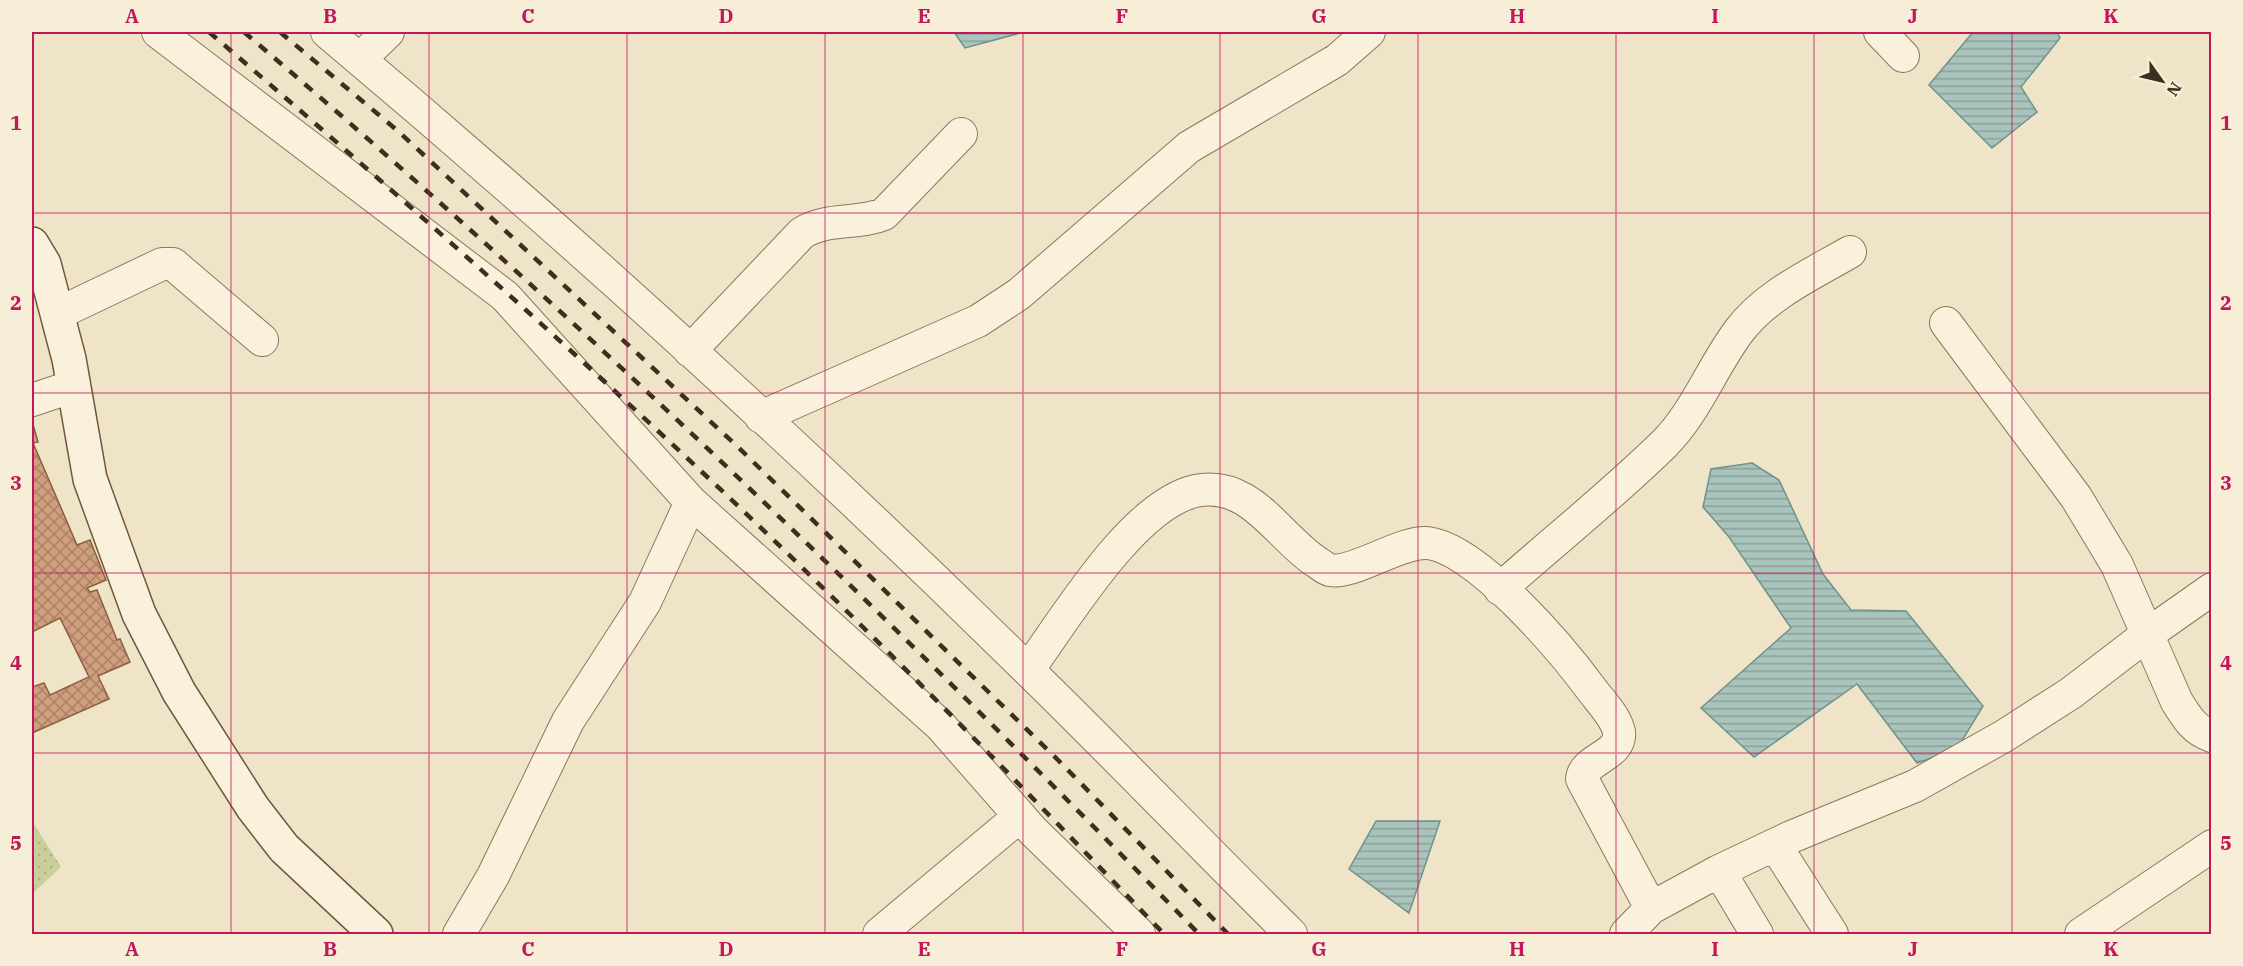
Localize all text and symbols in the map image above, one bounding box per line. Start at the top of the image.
text: A [125,2,139,29]
text: B [323,2,337,29]
text: C [521,2,535,29]
text: D [718,2,734,29]
text: E [917,2,931,29]
text: F [1116,2,1128,29]
text: G [1311,2,1327,29]
text: H [1509,2,1525,29]
text: I [1711,2,1719,29]
text: J [1908,2,1918,29]
text: K [2103,2,2119,29]
north arrow [2132,51,2192,111]
text: N [2163,79,2186,100]
text: 1 [10,109,22,136]
text: 1 [2220,109,2232,136]
text: 2 [10,289,22,316]
text: 2 [2220,289,2232,316]
text: 3 [10,469,22,496]
text: 3 [2220,469,2232,496]
text: 4 [10,649,22,676]
text: 4 [2220,649,2232,676]
text: 5 [10,829,22,856]
text: 5 [2220,829,2232,856]
text: A [125,935,139,962]
text: B [323,935,337,962]
text: C [521,935,535,962]
text: D [718,935,734,962]
text: E [917,935,931,962]
text: F [1116,935,1128,962]
text: G [1311,935,1327,962]
text: H [1509,935,1525,962]
text: I [1711,935,1719,962]
text: J [1908,935,1918,962]
text: K [2103,935,2119,962]

